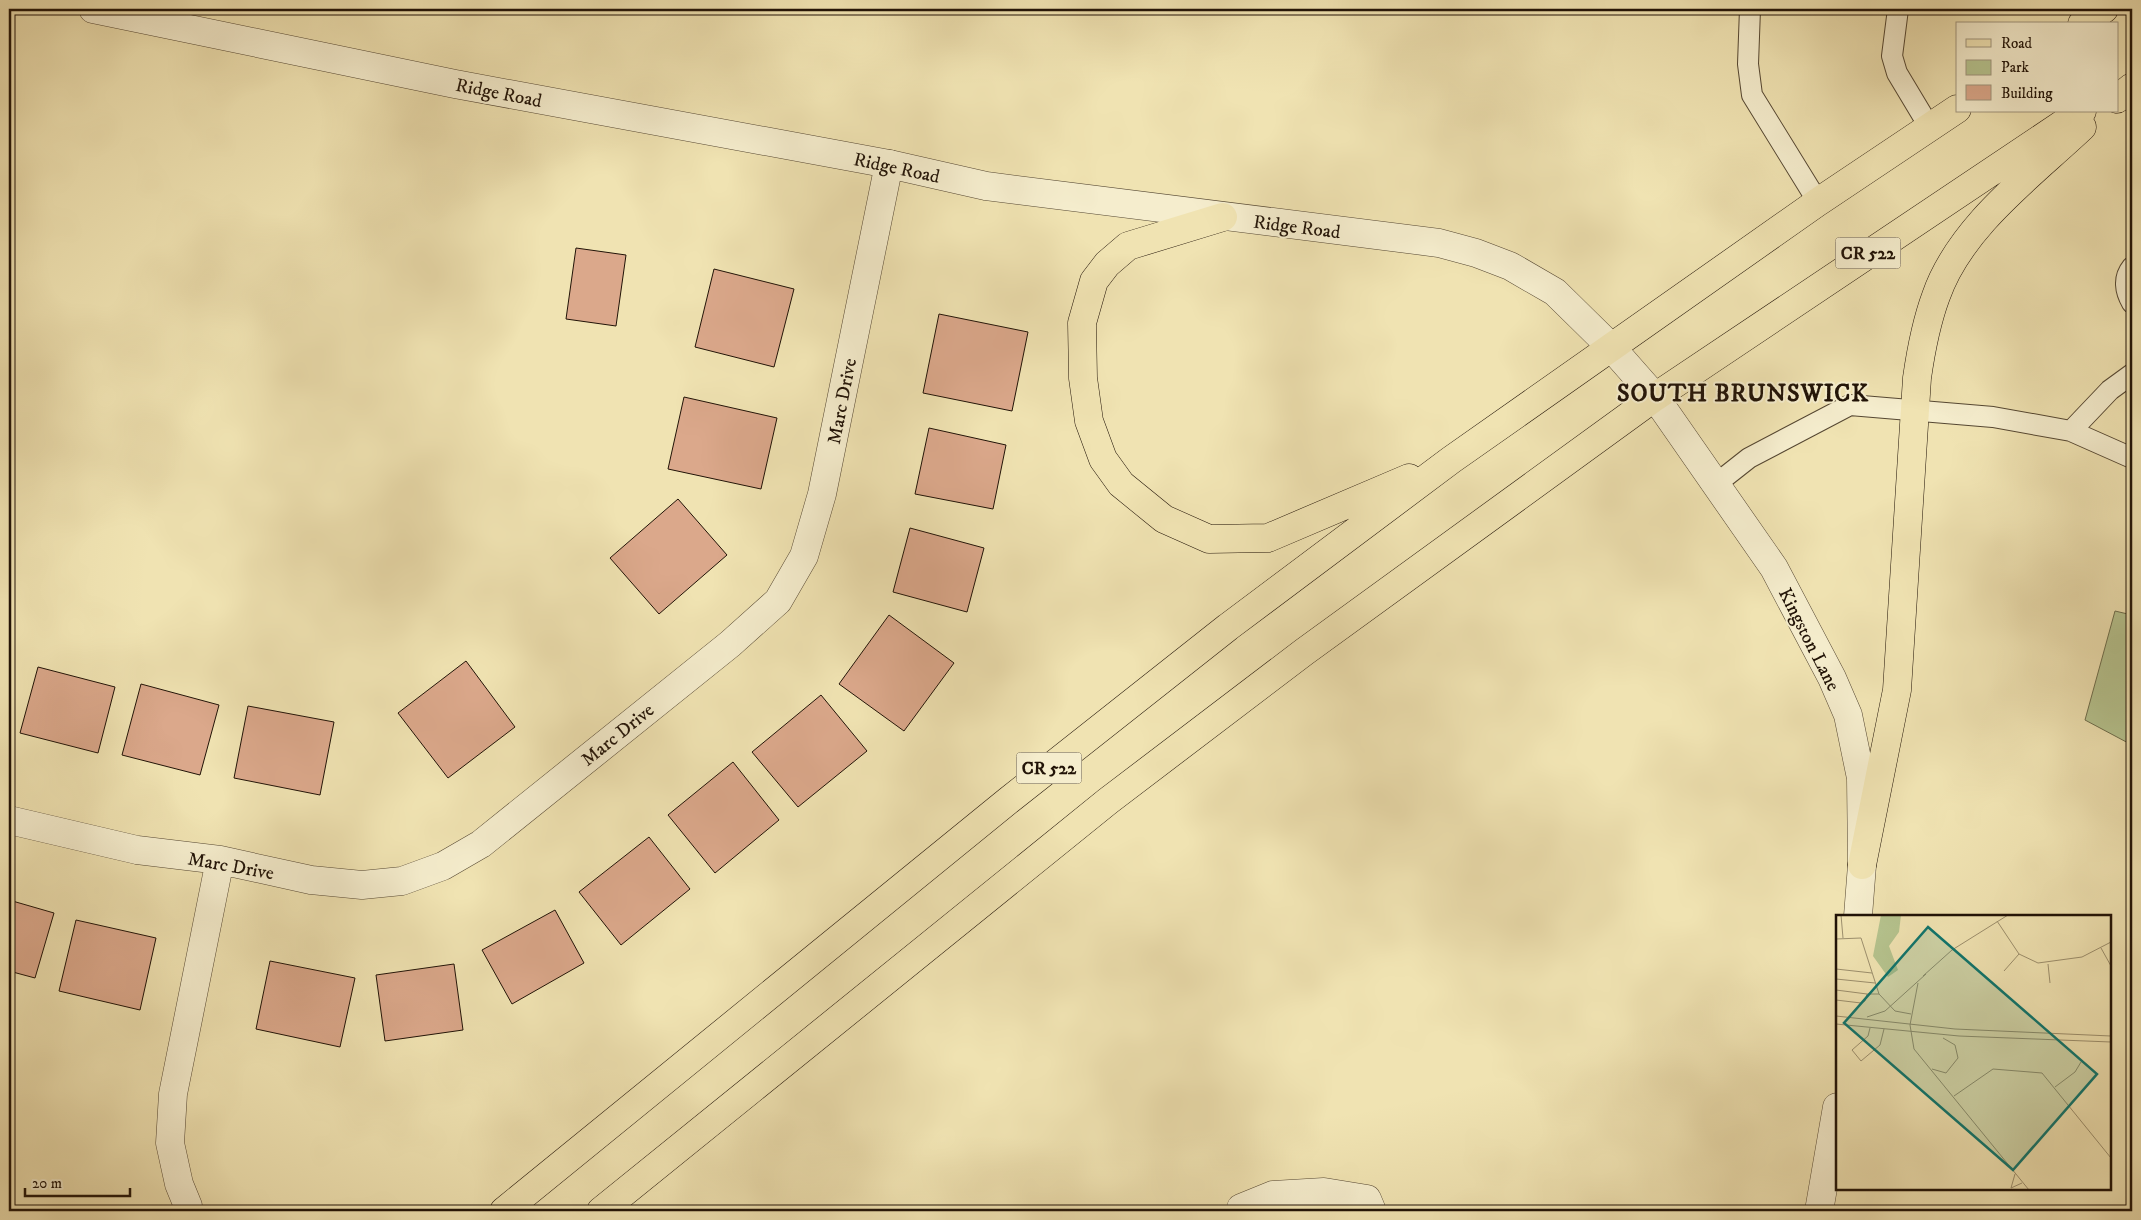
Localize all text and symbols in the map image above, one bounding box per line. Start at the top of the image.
legend [1956,22,2118,112]
text: Road [2001,34,2033,53]
text: Park [2001,58,2030,77]
street label: Ridge Road [454,74,544,113]
text: Building [2001,84,2053,103]
street label: Ridge Road [851,148,942,189]
street label: Ridge Road [1252,211,1342,244]
road number: CR 522 [1836,238,1900,268]
street label: Marc Drive [823,356,862,446]
district label: SOUTH BRUNSWICK [1617,379,1869,409]
street label: Kingston Lane [1773,584,1845,695]
street label: Marc Drive [577,699,659,771]
road number: CR 522 [1016,752,1082,784]
street label: Marc Drive [186,848,276,885]
inset map [1836,915,2111,1190]
scale bar [25,1165,130,1197]
text: 20 m [32,1174,62,1193]

